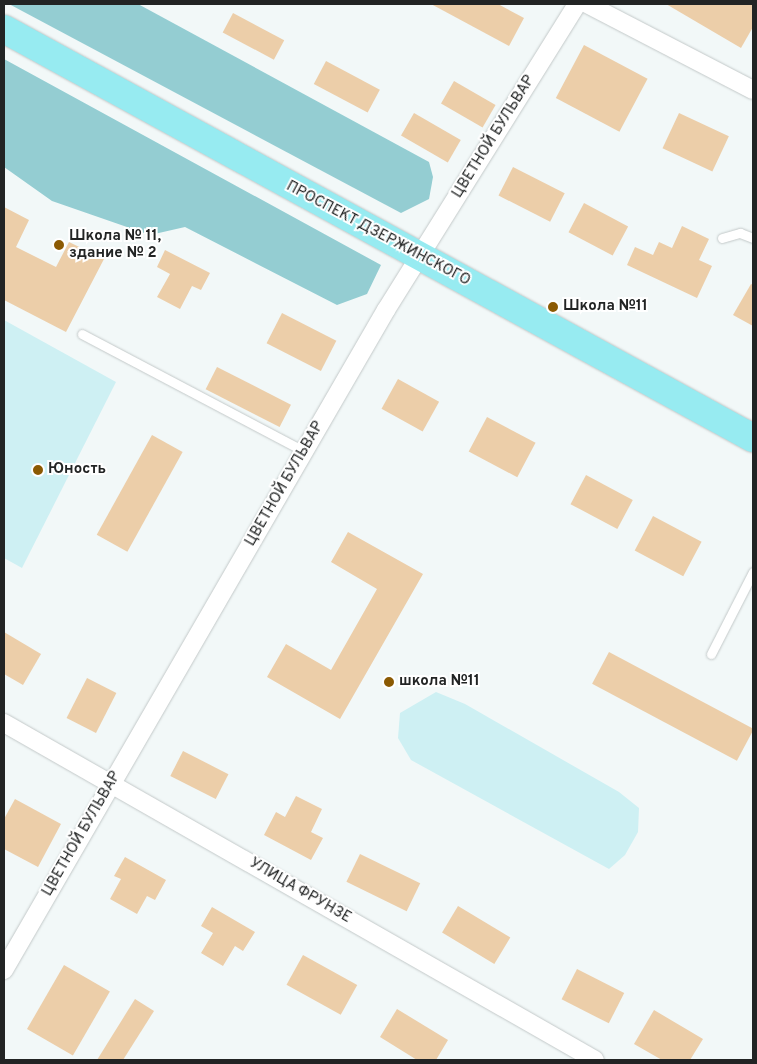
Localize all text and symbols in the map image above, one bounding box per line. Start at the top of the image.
street label: ЦВЕТНОЙ БУЛЬВАР [449,72,539,202]
street label: ПРОСПЕКТ ДЗЕРЖИНСКОГО [283,178,473,290]
place label: Школа № 11, здание № 2 [69,227,161,262]
marker: Школа № 11, здание № 2 [53,239,65,251]
place label: Школа №11 [563,298,648,316]
marker: Школа №11 [547,301,559,313]
street label: ЦВЕТНОЙ БУЛЬВАР [242,418,328,550]
place label: Юность [48,461,106,479]
marker: Юность [32,464,44,476]
place label: школа №11 [399,673,480,691]
marker: школа №11 [383,676,395,688]
street label: ЦВЕТНОЙ БУЛЬВАР [39,768,125,900]
street label: УЛИЦА ФРУНЗЕ [246,854,354,928]

